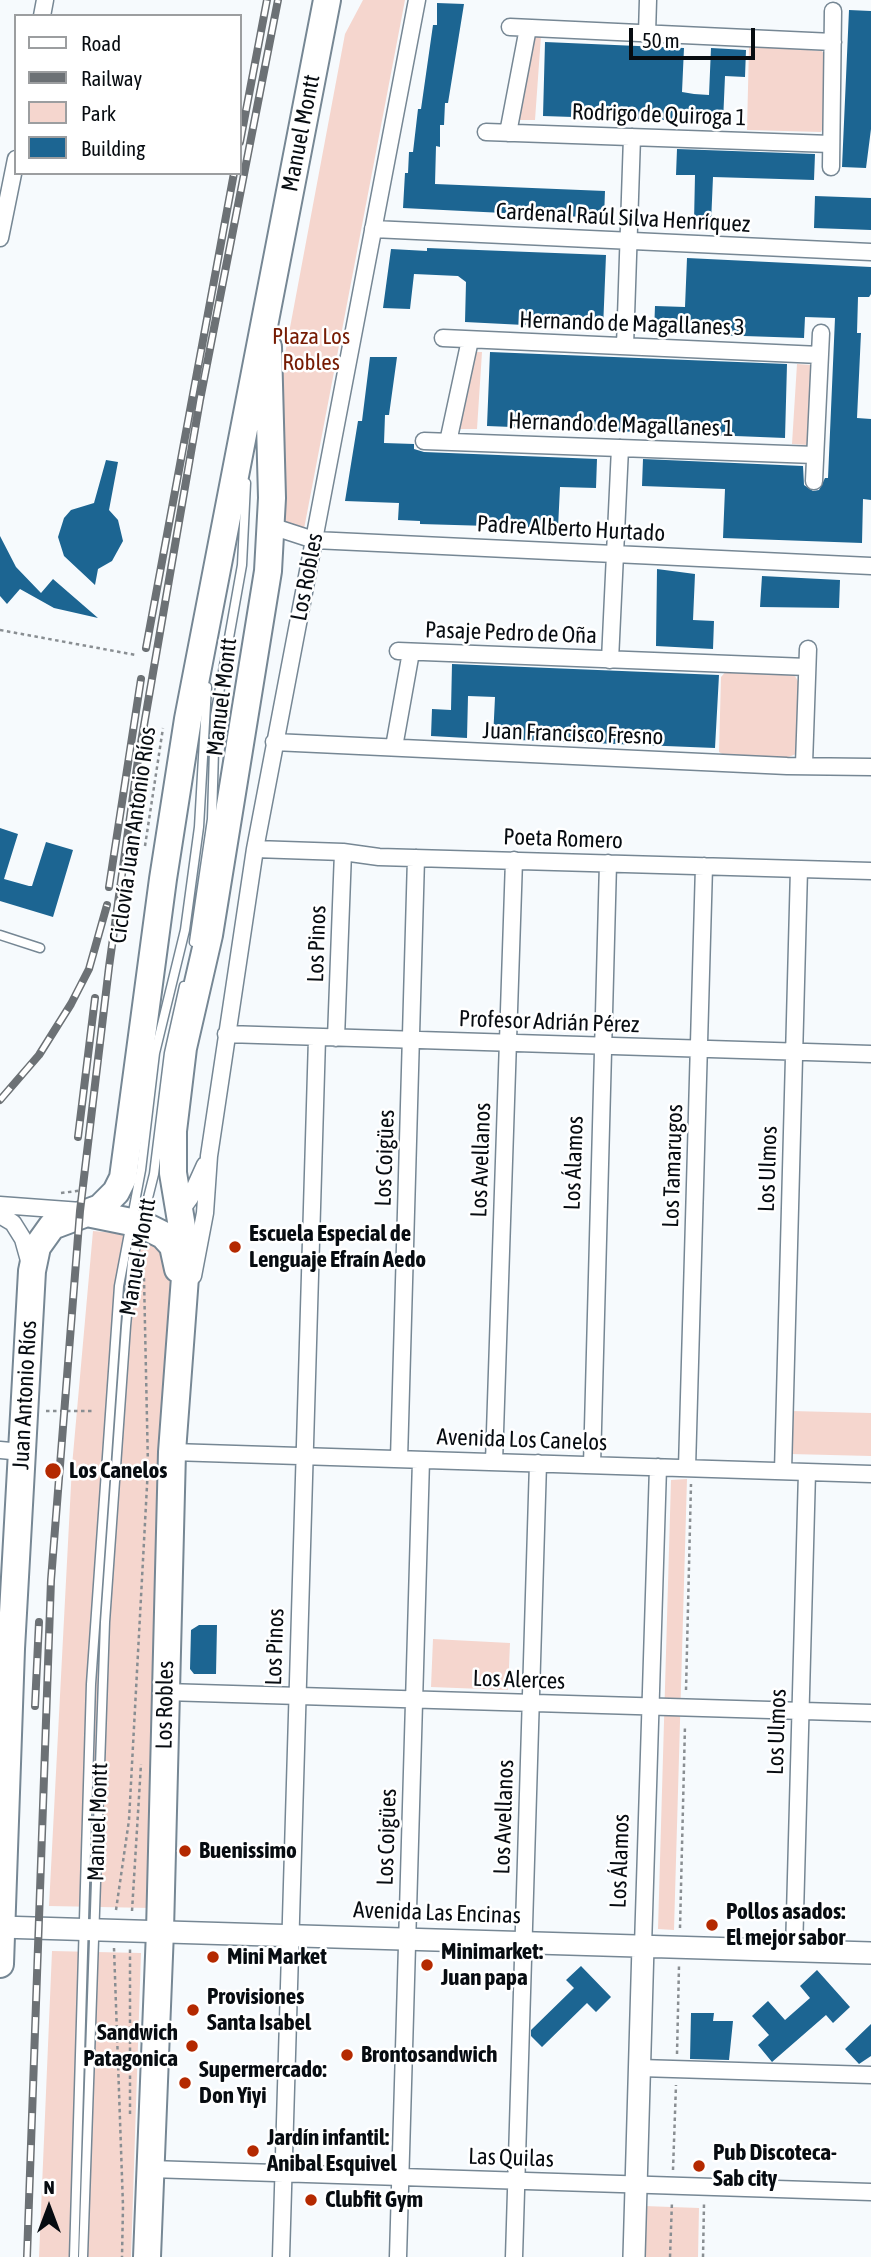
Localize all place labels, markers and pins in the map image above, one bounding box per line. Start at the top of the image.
place label: Escuela Especial de Lenguaje Efraín Aedo [249,1220,426,1274]
marker: Escuela Especial de Lenguaje Efraín Aedo [227,1239,243,1255]
place label: Los Canelos [69,1457,167,1485]
marker: Los Canelos [43,1461,63,1481]
place label: Buenissimo [199,1837,297,1865]
marker: Buenissimo [177,1843,193,1859]
place label: Pollos asados: El mejor sabor [726,1898,845,1952]
marker: Pollos asados: El mejor sabor [704,1917,720,1933]
place label: Minimarket: Juan papa [441,1938,543,1992]
place label: Mini Market [227,1943,327,1971]
marker: Mini Market [205,1949,221,1965]
marker: Minimarket: Juan papa [419,1957,435,1973]
place label: Provisiones Santa Isabel [207,1983,311,2037]
marker: Provisiones Santa Isabel [185,2002,201,2018]
place label: Sandwich Patagonica [83,2019,178,2073]
marker: Sandwich Patagonica [184,2038,200,2054]
place label: Brontosandwich [361,2041,497,2069]
marker: Brontosandwich [339,2047,355,2063]
place label: Supermercado: Don Yiyi [199,2056,327,2110]
marker: Supermercado: Don Yiyi [177,2075,193,2091]
place label: Jardín infantil: Anibal Esquivel [267,2124,397,2178]
place label: Pub Discoteca- Sab city [713,2139,837,2193]
marker: Jardín infantil: Anibal Esquivel [245,2143,261,2159]
marker: Pub Discoteca- Sab city [691,2158,707,2174]
place label: Clubfit Gym [325,2186,423,2214]
marker: Clubfit Gym [303,2192,319,2208]

